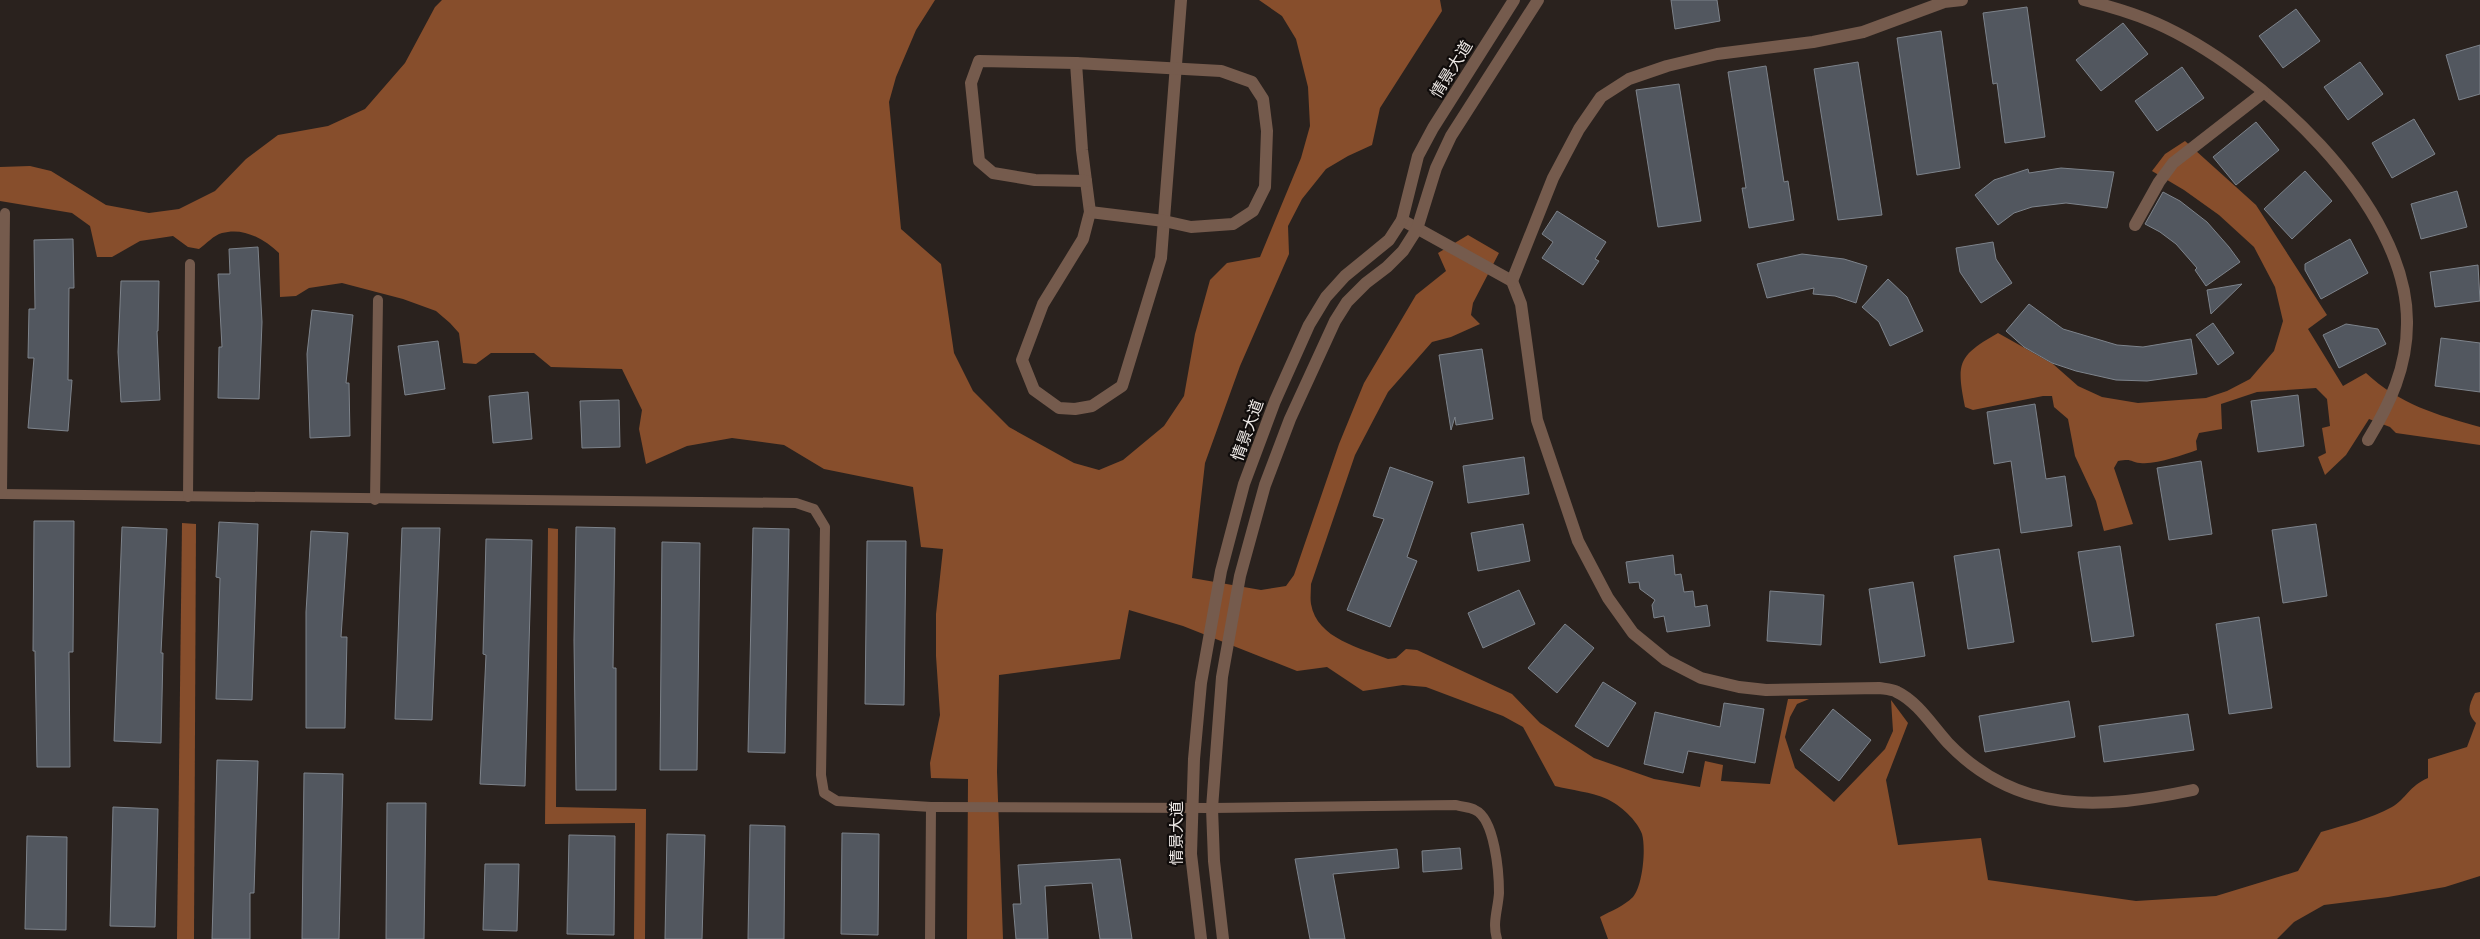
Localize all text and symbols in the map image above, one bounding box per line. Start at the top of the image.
street label: 情景大道 [1426,37,1477,102]
street label: 情景大道 [1227,397,1268,464]
street label: 情景大道 [1166,801,1187,865]

